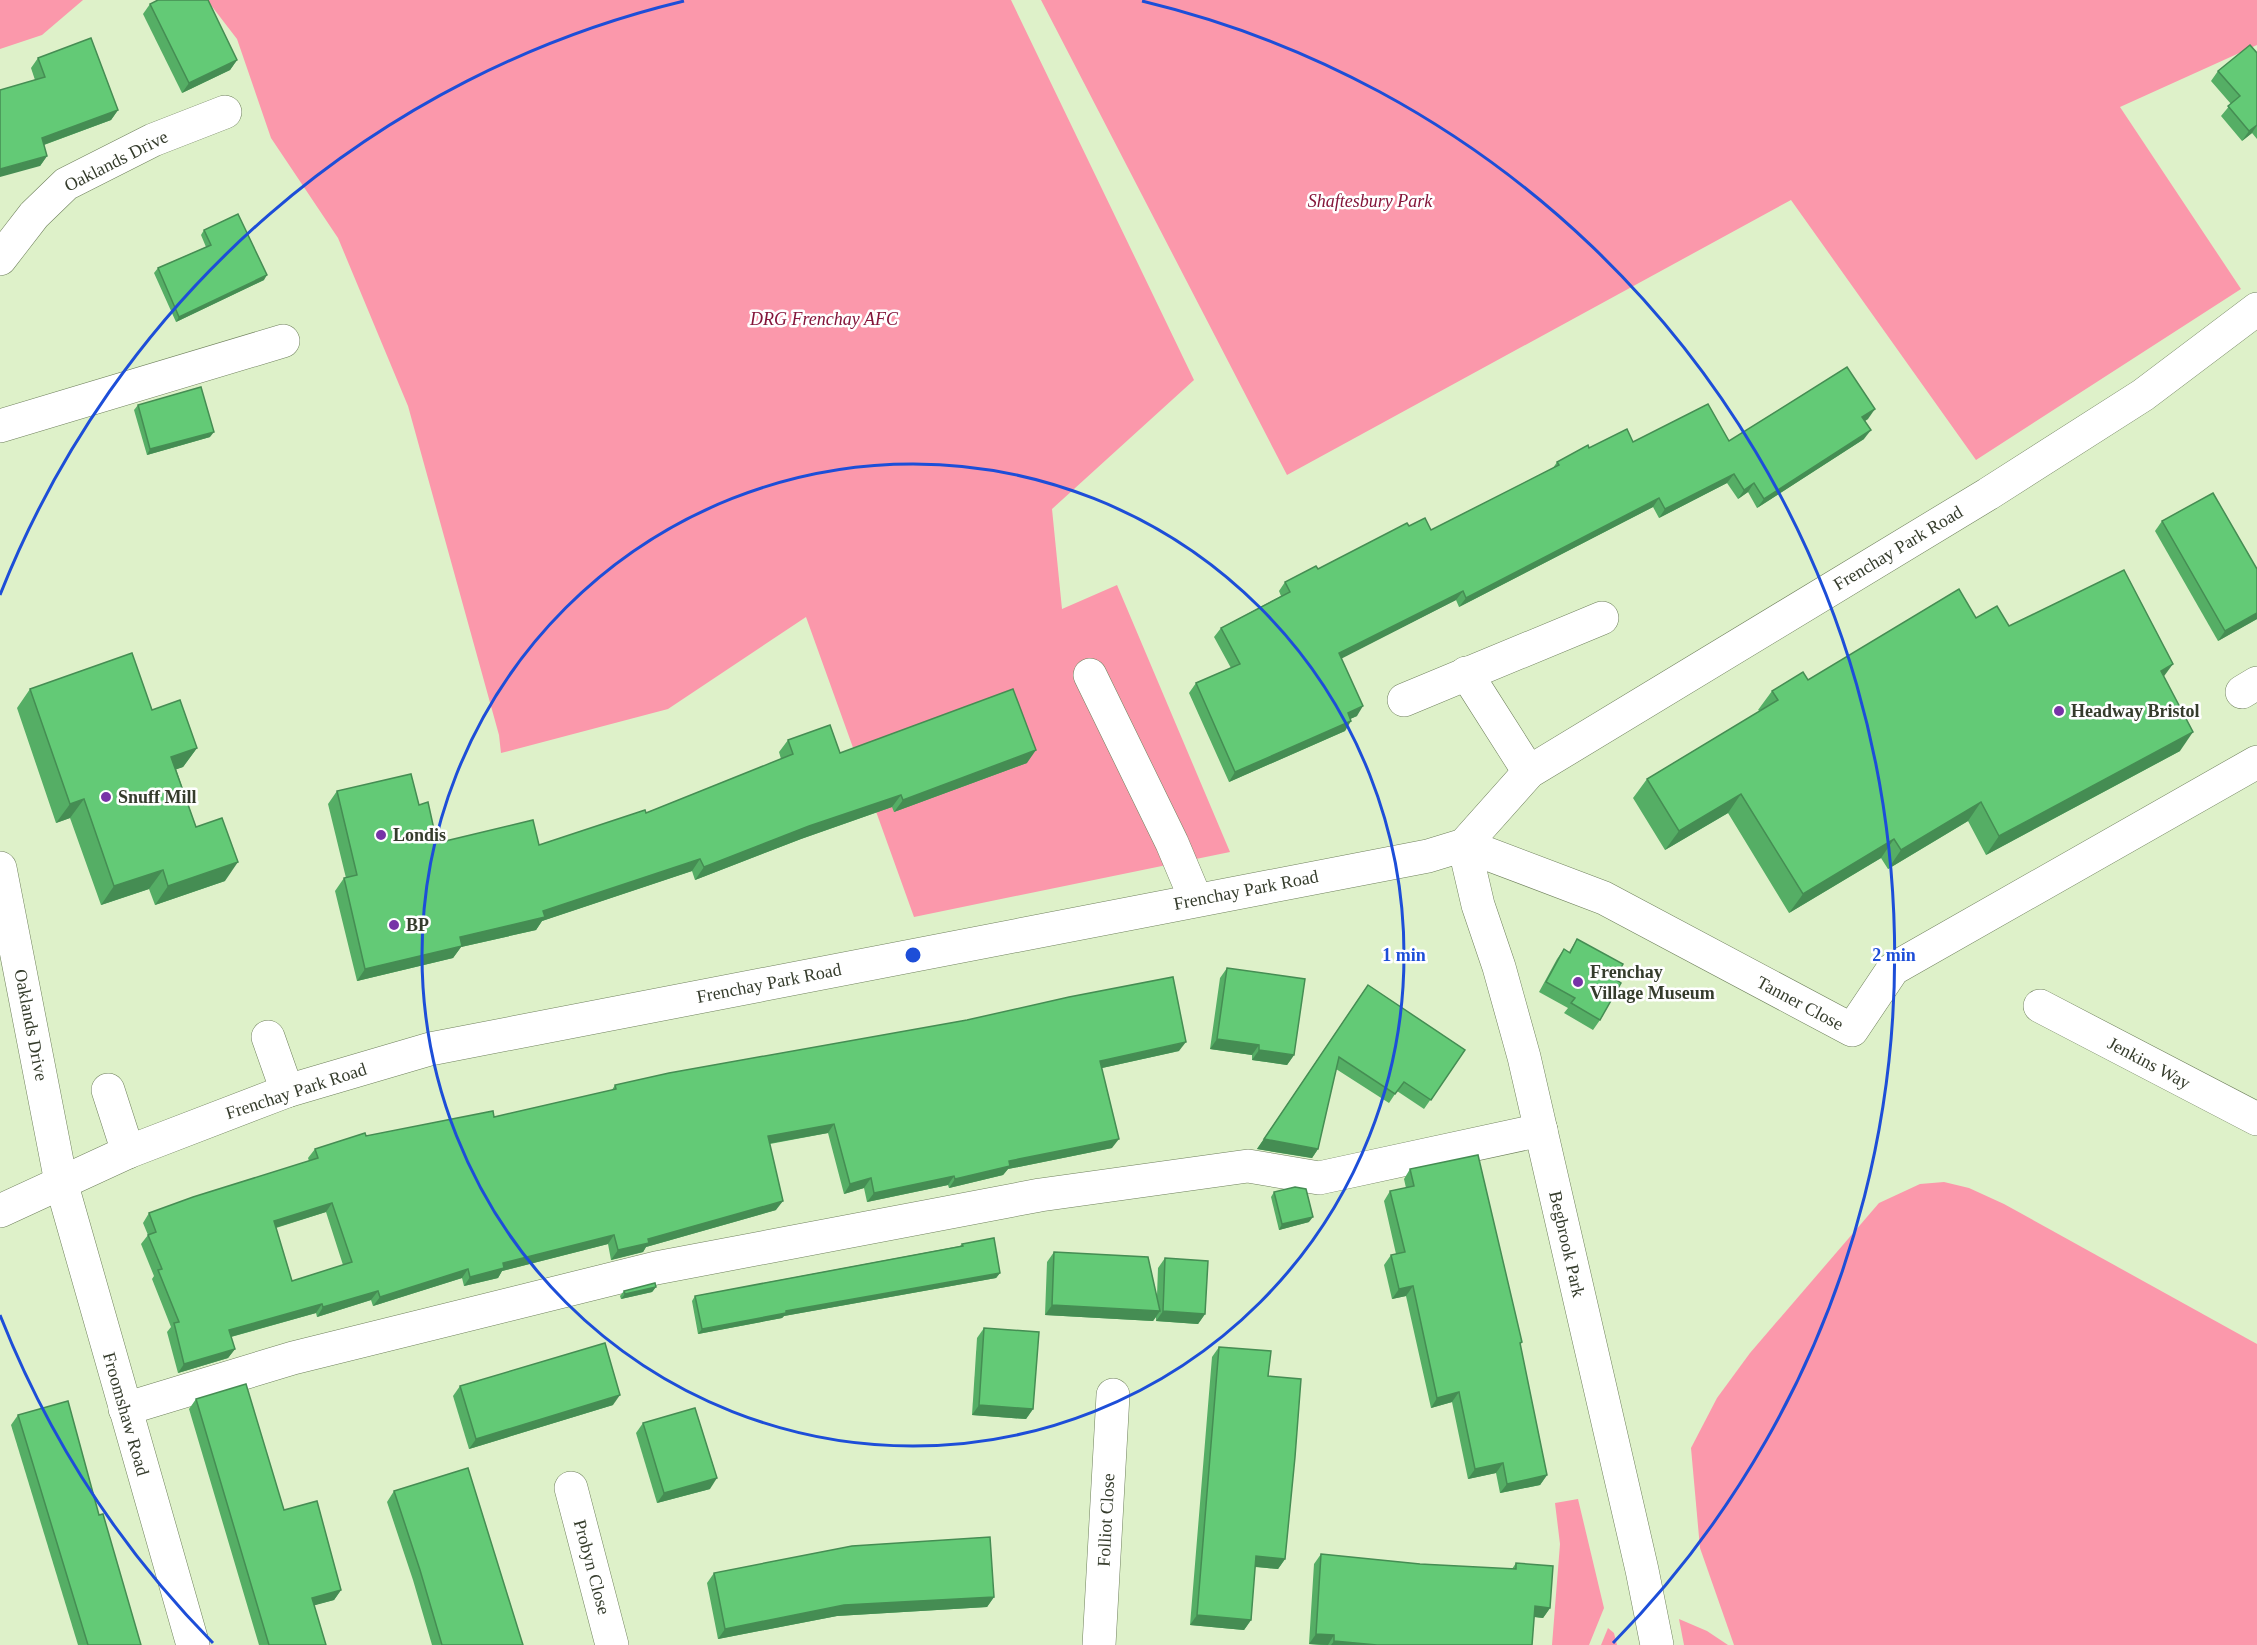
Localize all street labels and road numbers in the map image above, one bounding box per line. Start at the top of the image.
street label: Oaklands Drive [61,126,171,196]
street label: Frenchay Park Road [1830,502,1966,594]
street label: Frenchay Park Road [1172,866,1320,914]
street label: Frenchay Park Road [695,959,843,1007]
street label: Oaklands Drive [10,967,52,1083]
street label: Tanner Close [1753,972,1847,1034]
street label: Jenkins Way [2104,1033,2194,1093]
street label: Frenchay Park Road [223,1059,369,1123]
street label: Begbrook Park [1545,1189,1589,1299]
street label: Froomshaw Road [99,1350,153,1478]
street label: Folliot Close [1094,1473,1118,1567]
street label: Probyn Close [570,1517,614,1617]

